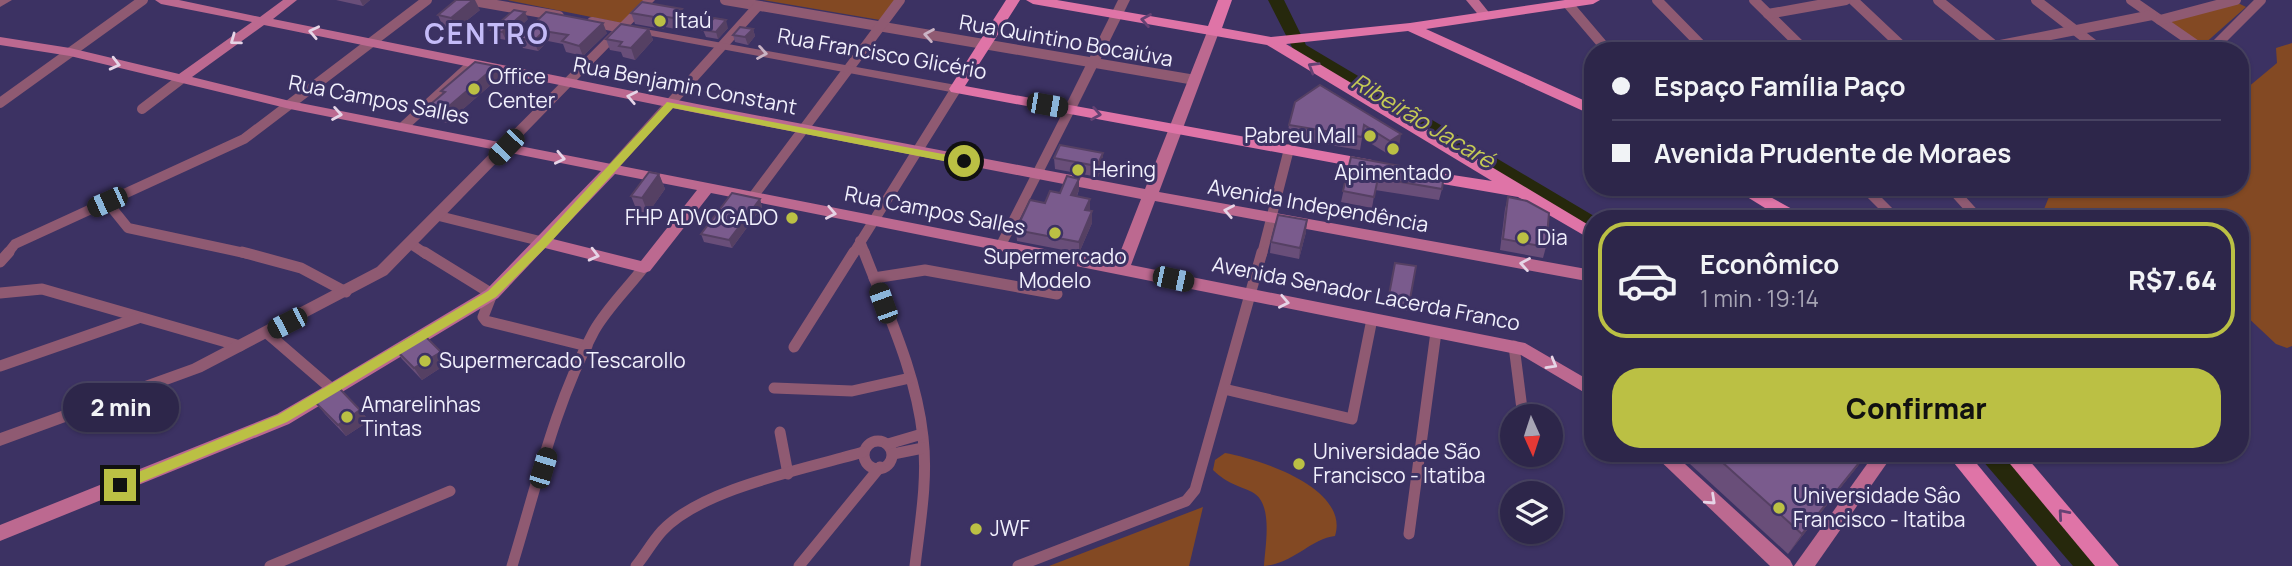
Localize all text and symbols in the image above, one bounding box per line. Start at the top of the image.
place label: Itaú [674,6,711,34]
street label: Rua Quintino Bocaiúva [957,7,1175,73]
marker: Itaú [652,13,668,29]
one-way arrow [1140,13,1152,28]
district label: CENTRO [424,14,550,52]
street label: Rua Francisco Glicério [775,21,989,85]
one-way arrow [308,26,320,40]
one-way arrow [923,28,935,43]
one-way arrow [230,32,243,44]
one-way arrow [756,45,768,60]
street label: Rua Benjamin Constant [571,50,799,120]
one-way arrow [109,56,121,70]
place label: Office Center [488,62,556,114]
one-way arrow [1308,63,1321,76]
water label: Ribeirão Jacaré [1346,65,1502,176]
street label: Rua Campos Salles [286,68,472,130]
text: Espaço Família Paço [1654,68,1906,104]
marker: Office Center [466,81,482,97]
one-way arrow [627,91,639,106]
car [1025,91,1070,119]
one-way arrow [331,105,343,120]
one-way arrow [1090,106,1102,121]
place label: Pabreu Mall [1244,121,1356,149]
car [484,125,529,169]
marker: Pabreu Mall [1362,128,1378,144]
text: Avenida Prudente de Moraes [1654,135,2011,171]
marker: Apimentado [1385,141,1401,157]
route start [948,145,980,177]
one-way arrow [554,150,566,165]
place label: Hering [1092,155,1156,183]
place label: Apimentado [1334,158,1452,186]
marker: Hering [1070,162,1086,178]
street label: Avenida Independência [1206,172,1431,238]
street label: Rua Campos Salles [842,179,1028,241]
car [84,184,131,220]
place label: FHP ADVOGADO [625,203,778,231]
one-way arrow [1223,204,1235,219]
one-way arrow [825,205,837,220]
marker: FHP ADVOGADO [784,210,800,226]
place label: Dia [1537,223,1568,251]
marker: Supermercado Modelo [1047,225,1063,241]
marker: Dia [1515,230,1531,246]
place label: Supermercado Modelo [983,242,1127,294]
text: Econômico [1700,246,1839,282]
one-way arrow [588,247,600,261]
street label: Avenida Senador Lacerda Franco [1210,249,1523,337]
icon: car [1616,249,1679,312]
one-way arrow [1519,257,1531,272]
text: R$7.64 [2128,262,2217,298]
car [1151,264,1196,294]
car [866,280,901,326]
text: 1 min · 19:14 [1700,282,1819,314]
one-way arrow [1278,293,1290,308]
car [264,304,311,342]
place label: Supermercado Tescarollo [439,346,686,374]
marker: Supermercado Tescarollo [417,353,433,369]
one-way arrow [1545,356,1557,369]
button: Confirmar [1612,368,2221,448]
callout: 2 min [62,384,178,433]
place label: Amarelinhas Tintas [361,390,481,442]
text: 2 min [91,391,152,423]
north arrow [1500,404,1563,467]
map controls [1500,404,1563,544]
marker: Amarelinhas Tintas [339,409,355,425]
place label: Universidade São Francisco - Itatiba [1313,437,1485,489]
car [527,445,560,491]
marker: Universidade São Francisco - Itatiba [1291,456,1307,472]
route end [104,469,136,501]
button: layers [1500,481,1563,544]
place label: Universidade Sâo Francisco - Itatiba [1793,481,1965,533]
one-way arrow [1703,491,1716,504]
marker: Universidade Sâo Francisco - Itatiba [1771,500,1787,516]
one-way arrow [2059,510,2071,523]
place label: JWF [990,514,1030,542]
marker: JWF [968,521,984,537]

